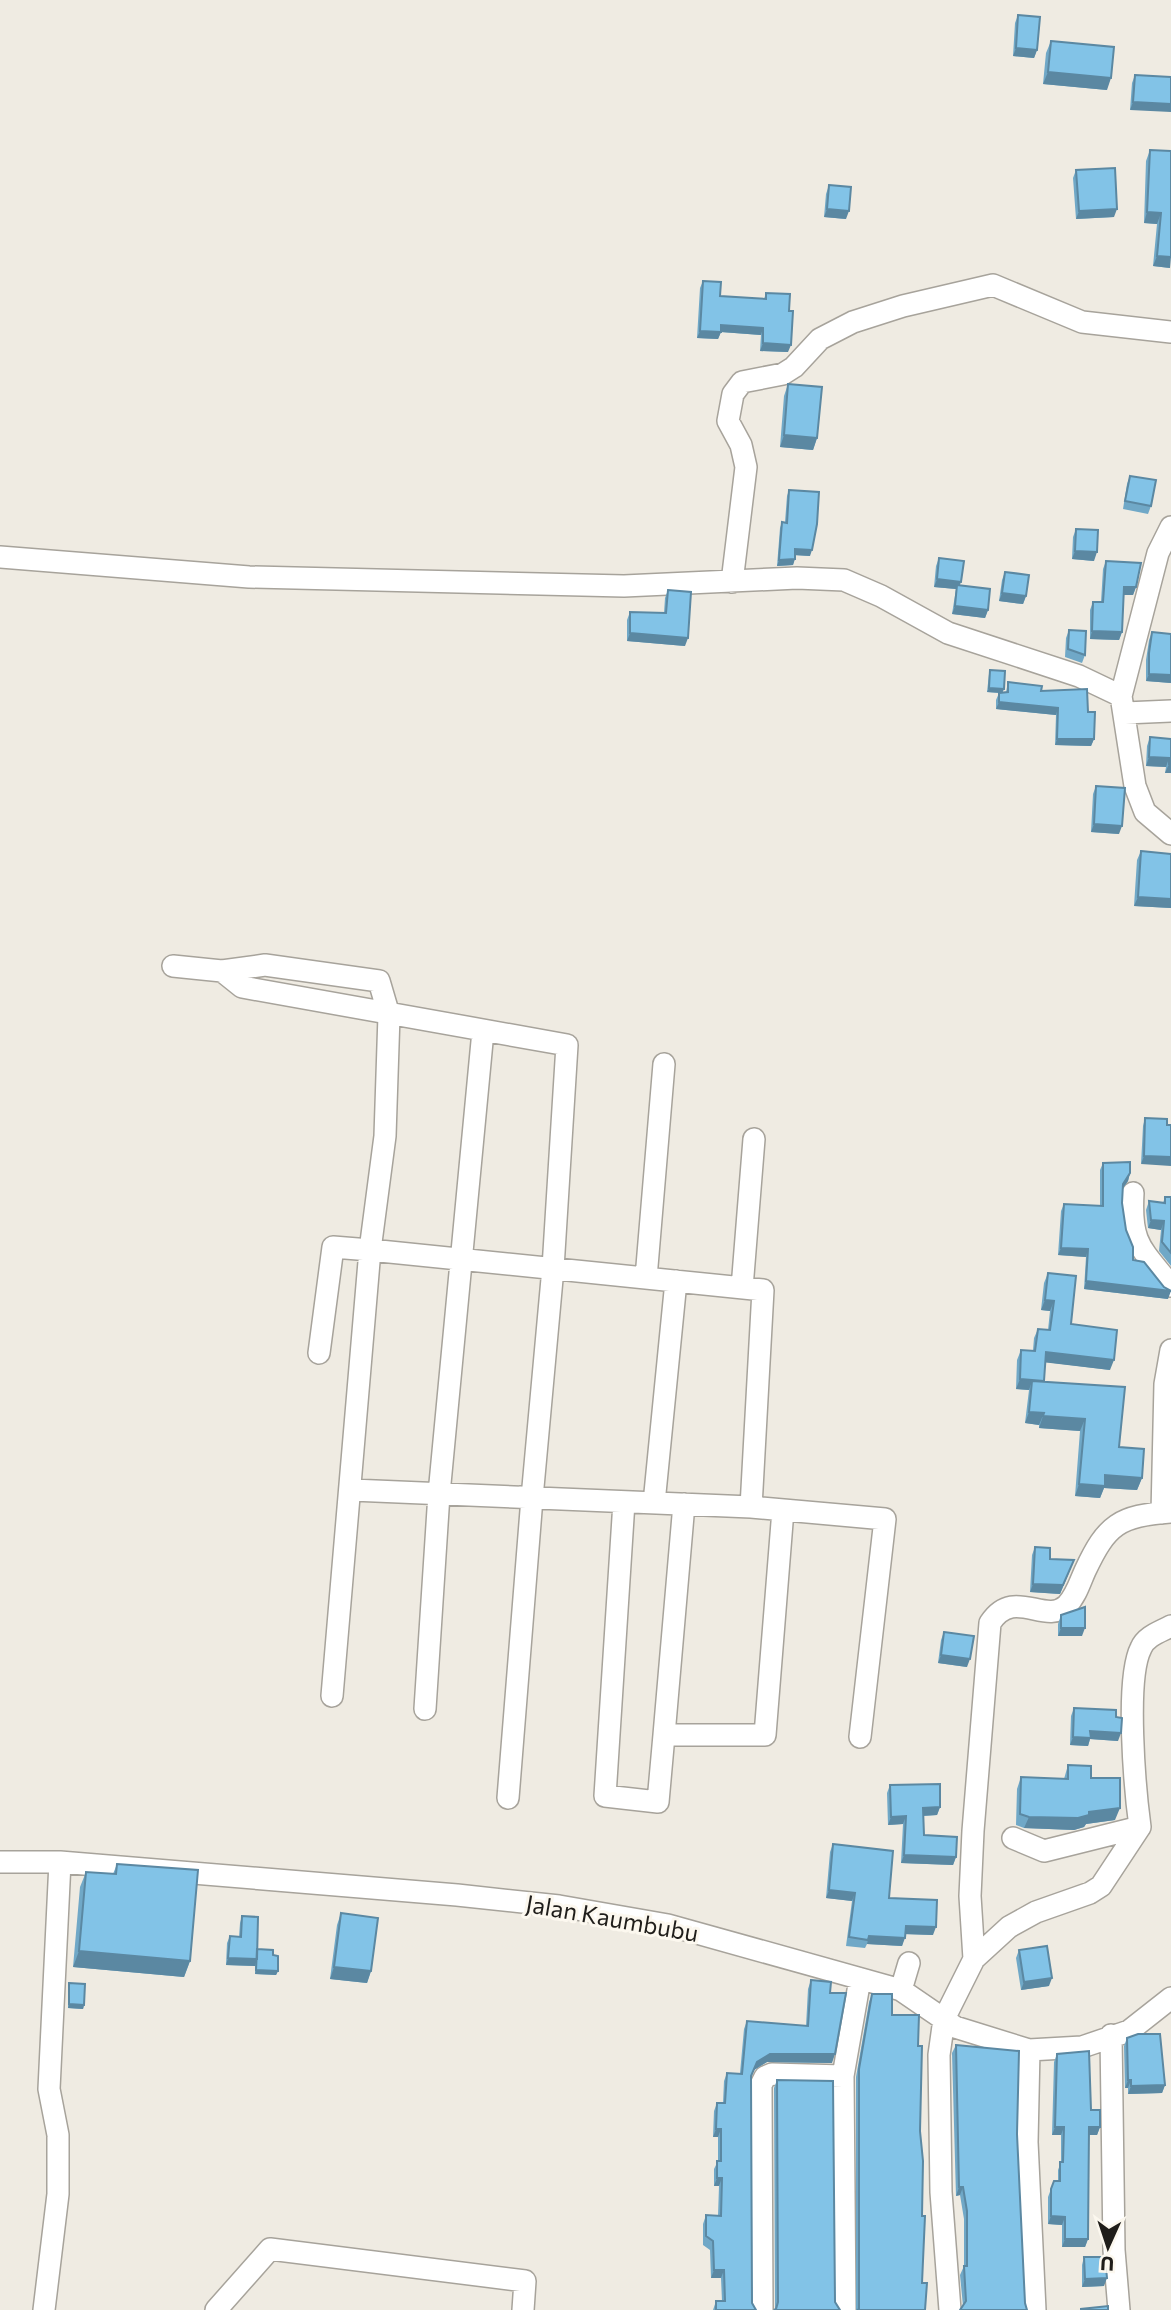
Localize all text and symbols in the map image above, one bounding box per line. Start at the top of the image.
street label: Jalan Kaumbubu [524,1888,701,1947]
north arrow [1073,2212,1143,2282]
text: U [1100,2253,1115,2276]

